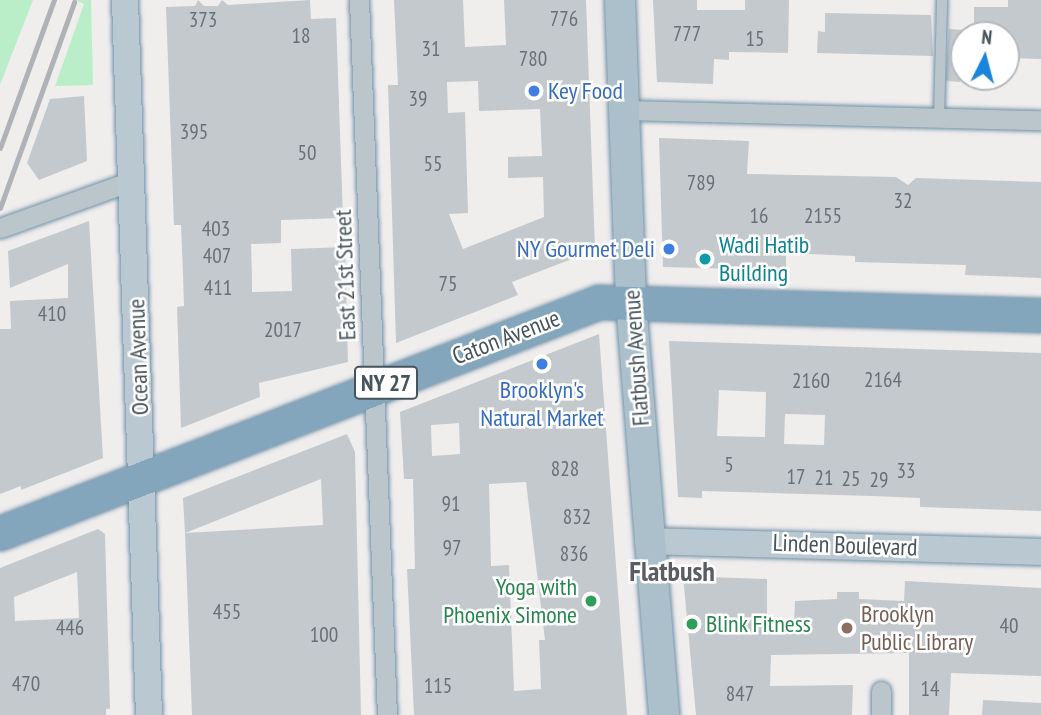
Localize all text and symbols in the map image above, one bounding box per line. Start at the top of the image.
house number: 776 [550,6,578,32]
house number: 373 [189,7,217,33]
house number: 777 [673,21,701,47]
north arrow [950,21,1020,91]
house number: 18 [292,23,310,49]
text: N [981,25,993,50]
house number: 15 [746,26,764,52]
house number: 31 [422,36,440,62]
house number: 780 [519,46,547,72]
place label: Key Food [548,77,624,105]
marker: Key Food [526,83,542,99]
house number: 39 [409,86,427,112]
house number: 395 [180,119,208,145]
house number: 50 [298,140,316,166]
house number: 55 [424,151,442,177]
house number: 789 [687,170,715,196]
house number: 32 [894,188,912,214]
house number: 16 [750,203,768,229]
house number: 2155 [804,203,842,229]
street label: East 21st Street [328,209,362,341]
house number: 403 [202,216,230,242]
place label: Wadi Hatib Building [719,231,809,287]
place label: NY Gourmet Deli [516,235,655,263]
marker: NY Gourmet Deli [661,241,677,257]
house number: 407 [203,243,231,269]
marker: Wadi Hatib Building [697,251,713,267]
house number: 75 [439,271,457,297]
house number: 411 [204,275,232,301]
street label: Flatbush Avenue [617,289,655,427]
street label: Ocean Avenue [122,298,154,416]
house number: 410 [38,301,66,327]
street label: Caton Avenue [448,303,564,371]
house number: 2017 [264,317,302,343]
marker: Brooklyn's Natural Market [534,356,550,372]
road number: NY 27 [353,364,419,402]
house number: 2164 [864,367,902,393]
house number: 2160 [792,368,830,394]
place label: Brooklyn's Natural Market [480,376,604,432]
house number: 5 [724,452,734,478]
house number: 828 [551,456,579,482]
house number: 33 [897,458,915,484]
house number: 17 [787,464,805,490]
house number: 21 [815,465,833,491]
house number: 25 [842,466,860,492]
house number: 29 [870,467,888,493]
house number: 91 [442,491,460,517]
house number: 832 [563,504,591,530]
street label: Linden Boulevard [772,528,918,562]
house number: 97 [443,535,461,561]
house number: 836 [560,541,588,567]
district label: Flatbush [629,554,715,588]
place label: Yoga with Phoenix Simone [443,573,577,629]
marker: Yoga with Phoenix Simone [583,593,599,609]
house number: 455 [213,599,241,625]
place label: Brooklyn Public Library [861,600,974,656]
place label: Blink Fitness [706,610,811,638]
house number: 40 [1000,613,1018,639]
house number: 446 [56,615,84,641]
marker: Blink Fitness [684,616,700,632]
marker: Brooklyn Public Library [839,620,855,636]
house number: 100 [310,622,338,648]
house number: 470 [12,671,40,697]
house number: 115 [424,673,452,699]
house number: 14 [921,676,939,702]
house number: 847 [726,681,754,707]

